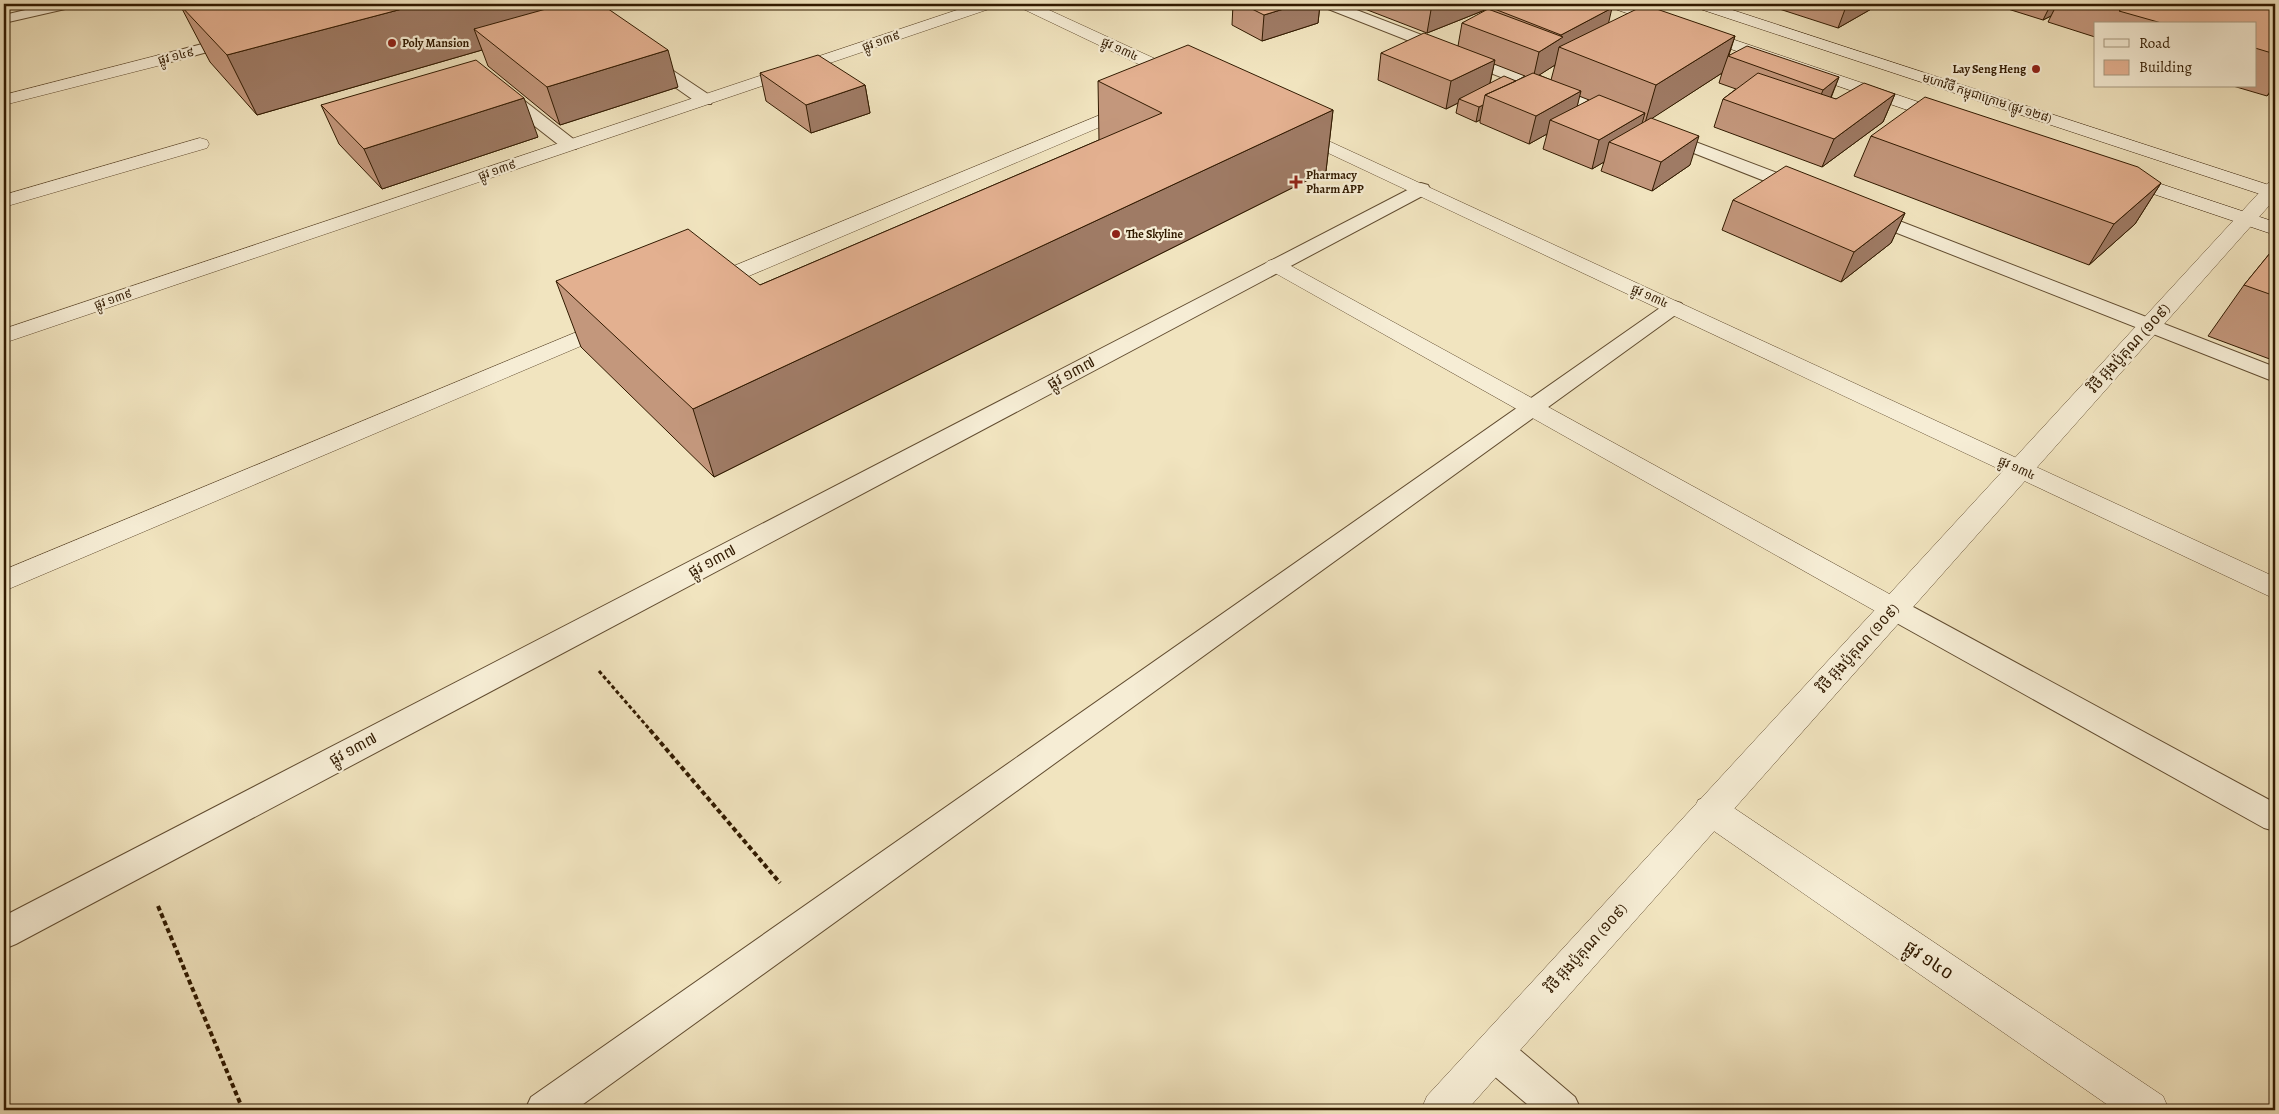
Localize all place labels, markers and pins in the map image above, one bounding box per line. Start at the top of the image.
place label: Poly Mansion [402,35,470,51]
marker: Poly Mansion [386,37,398,49]
place label: Lay Seng Heng [1952,61,2027,77]
marker: Lay Seng Heng [2030,63,2042,75]
place label: Pharmacy Pharm APP [1306,167,1364,197]
marker: Pharmacy Pharm APP [1290,176,1302,188]
place label: The Skyline [1126,226,1184,242]
marker: The Skyline [1110,228,1122,240]

